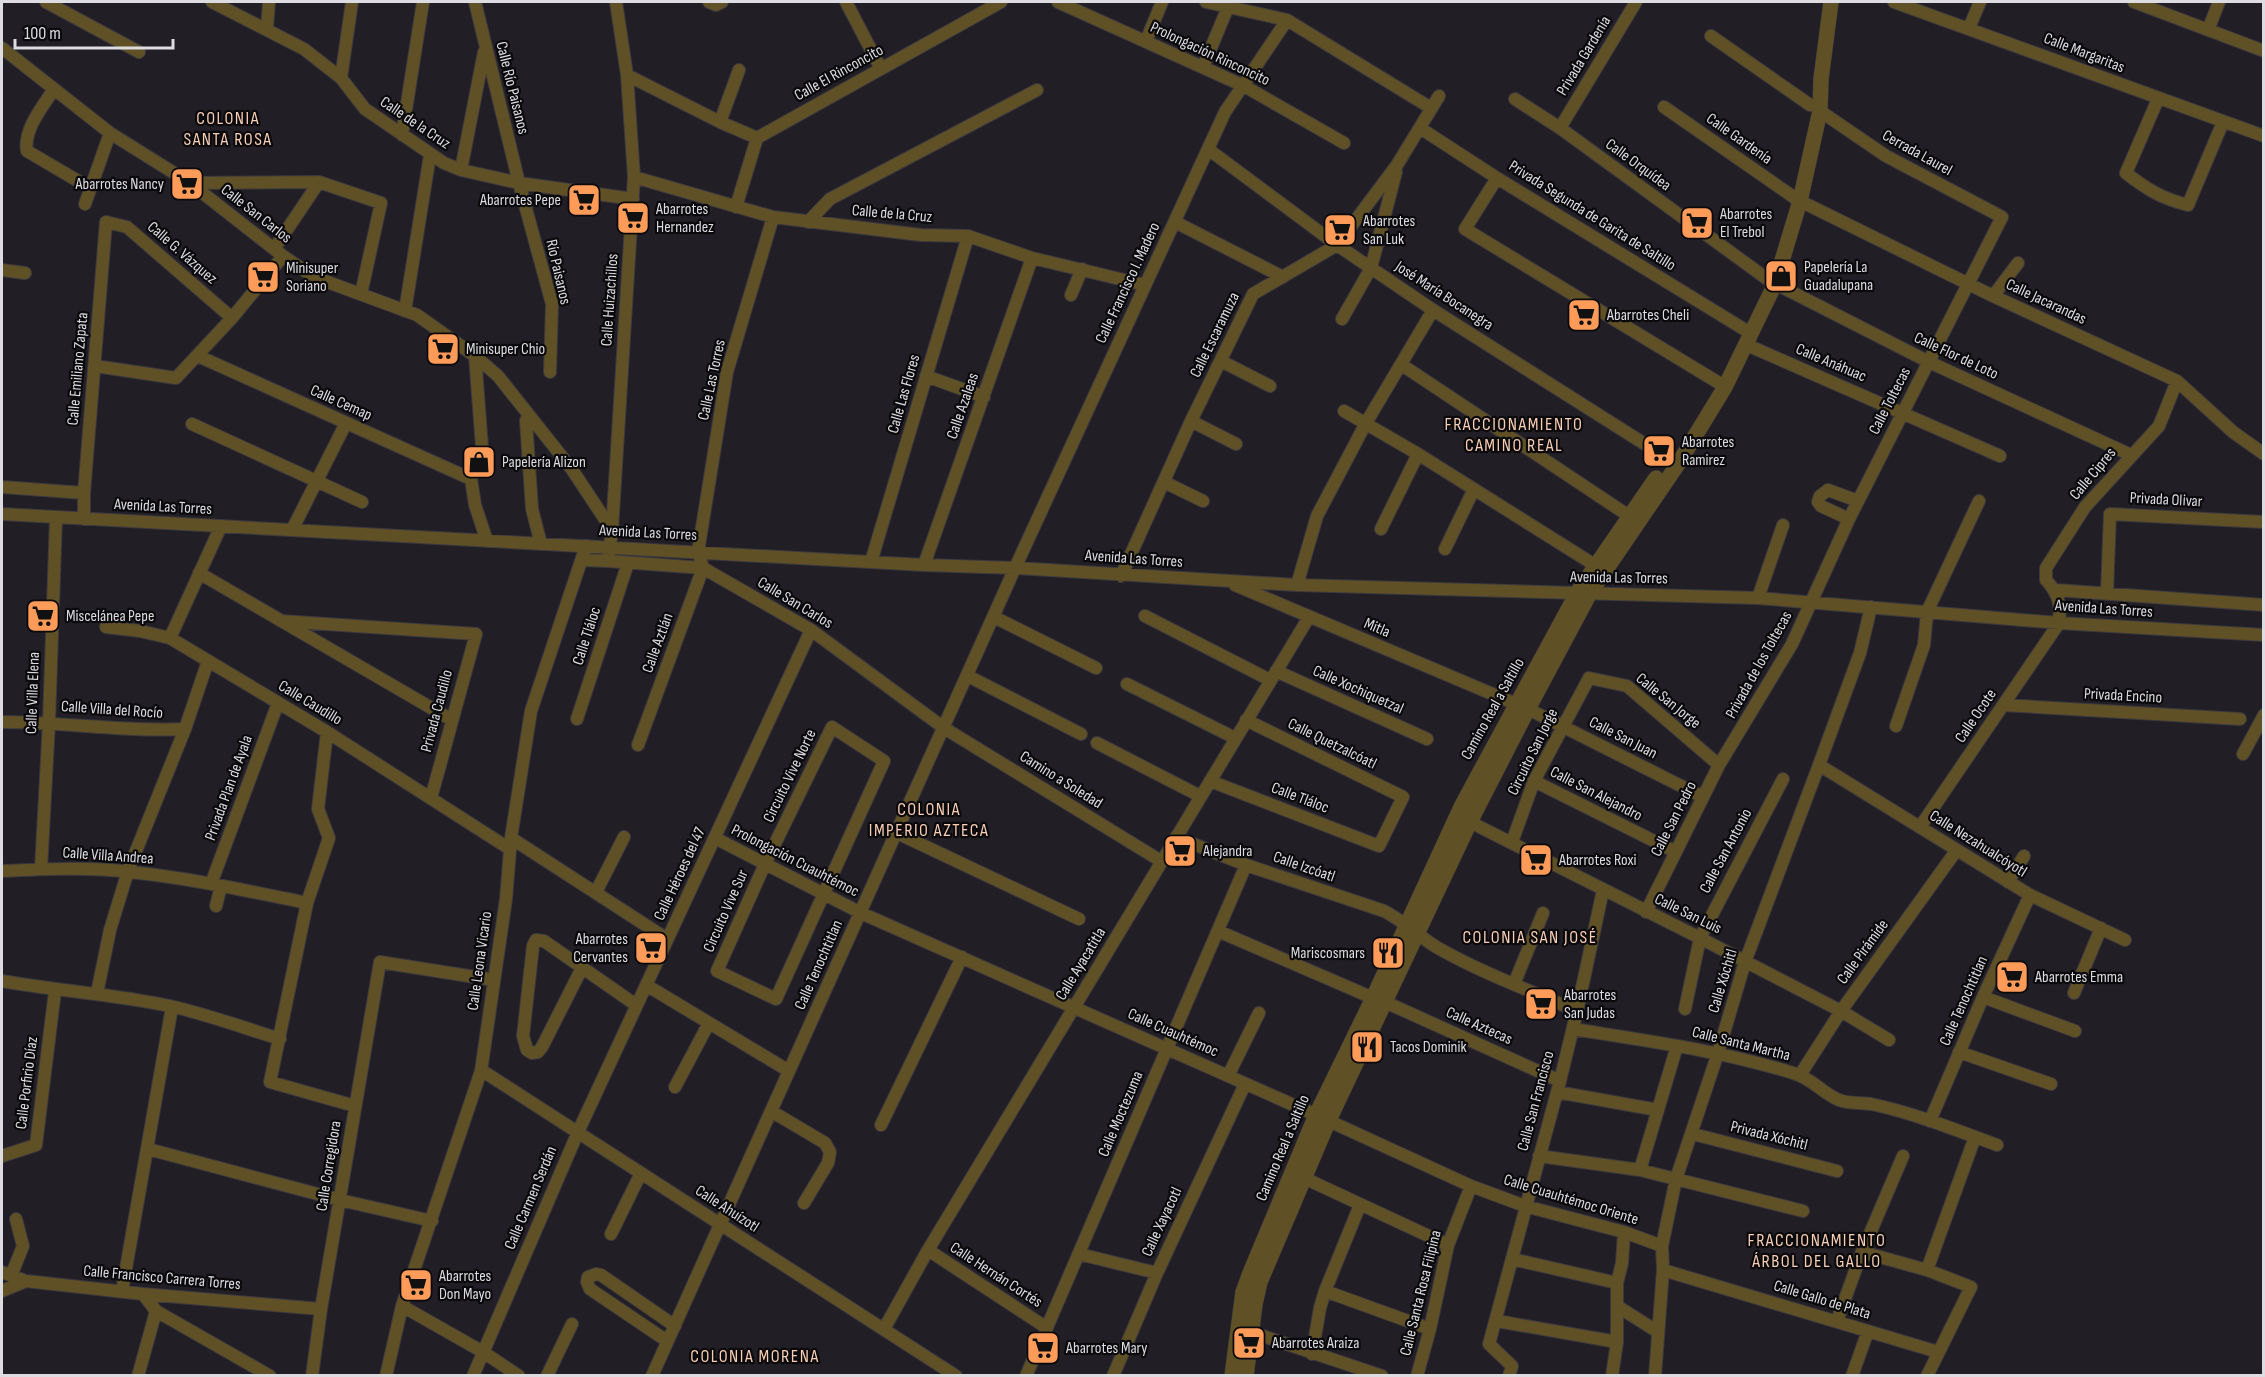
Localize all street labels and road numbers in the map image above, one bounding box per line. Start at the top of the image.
street label: Privada Gardenía [1553,13,1615,99]
street label: Prolongación Rinconcito [1147,18,1273,90]
street label: Calle Margaritas [2041,29,2127,77]
street label: Calle Río Paisanos [491,40,533,137]
street label: Calle El Rinconcito [791,41,887,105]
street label: Calle de la Cruz [376,93,454,154]
street label: Calle Gardenía [1702,109,1776,169]
street label: Cerrada Laurel [1879,126,1955,180]
street label: Calle Orquídea [1602,135,1674,195]
street label: Privada Segunda de Garita de Saltillo [1505,157,1679,275]
street label: Calle San Carlos [217,180,295,248]
street label: Calle de la Cruz [851,201,933,227]
street label: Calle G. Vázquez [143,218,221,289]
street label: Calle Francisco I. Madero [1092,220,1164,346]
street label: Río Paisanos [541,238,575,307]
street label: Calle Huizachillos [597,253,623,347]
street label: José María Bocanegra [1391,257,1496,335]
street label: Calle Jacarandas [2003,275,2089,329]
street label: Calle Escaramuza [1186,289,1244,381]
street label: Calle Emiliano Zapata [64,312,92,426]
street label: Calle Flor de Loto [1911,328,2001,384]
street label: Calle Las Torres [694,338,730,422]
street label: Calle Anáhuac [1793,340,1869,386]
street label: Calle Las Flores [884,352,924,436]
street label: Calle Toltecas [1865,364,1915,438]
street label: Calle Azaleas [943,370,983,442]
street label: Calle Cemap [307,381,375,425]
street label: Calle Cipres [2066,444,2121,504]
street label: Privada Olivar [2129,489,2203,511]
street label: Avenida Las Torres [113,495,213,519]
street label: Avenida Las Torres [598,521,698,545]
street label: Avenida Las Torres [1084,546,1184,572]
street label: Avenida Las Torres [1569,568,1668,588]
street label: Calle San Carlos [754,573,836,633]
street label: Avenida Las Torres [2054,596,2154,622]
street label: Calle Tláloc [569,604,605,668]
street label: Privada de los Toltecas [1722,608,1796,722]
street label: Calle Aztlán [638,611,678,675]
street label: Mitla [1361,614,1393,642]
street label: Calle Villa Elena [22,651,44,735]
street label: Camino Real a Saltillo [1457,655,1529,763]
street label: Calle Xochiquetzal [1310,662,1406,718]
street label: Privada Caudillo [417,668,457,754]
street label: Calle San Jorge [1632,669,1704,733]
street label: Calle Caudillo [275,677,345,729]
street label: Privada Encino [2083,684,2163,708]
street label: Calle Ocote [1951,686,2001,746]
street label: Calle Villa del Rocío [61,697,163,723]
street label: Circuito San Jorge [1504,705,1562,799]
street label: Calle San Juan [1586,713,1660,763]
street label: Calle Quetzalcóatl [1285,714,1379,774]
street label: Circuito Vive Norte [759,726,821,826]
street label: Privada Plan de Ayala [201,733,257,843]
street label: Camino a Soledad [1016,747,1106,813]
street label: Calle San Alejandro [1547,763,1645,825]
street label: Calle Tláloc [1269,778,1331,818]
street label: Calle San Pedro [1647,778,1701,860]
street label: Calle San Antonio [1696,806,1756,896]
street label: Calle Nezahualcóyotl [1926,806,2030,882]
street label: Prolongación Cuauhtémoc [728,821,862,901]
street label: Calle Héroes del 47 [650,824,710,924]
street label: Calle Villa Andrea [62,843,154,869]
street label: Calle Izcóatl [1271,848,1338,886]
street label: Circuito Vive Sur [699,866,753,955]
street label: Calle San Luis [1651,890,1725,938]
street label: Calle Leona Vicario [464,910,496,1012]
street label: Calle Pirámide [1833,916,1893,988]
street label: Calle Tenochtitlan [791,917,847,1013]
street label: Calle Ayacatitla [1052,924,1110,1004]
street label: Calle Xóchitl [1704,947,1742,1015]
street label: Calle Tenochtitlan [1936,953,1992,1049]
street label: Calle Aztecas [1443,1003,1515,1049]
street label: Calle Cuauhtémoc [1125,1005,1221,1061]
street label: Calle Santa Martha [1690,1023,1792,1065]
street label: Calle Porfirio Díaz [12,1035,42,1130]
street label: Calle San Francisco [1514,1049,1558,1153]
street label: Calle Moctezuma [1094,1068,1148,1160]
street label: Camino Real a Saltillo [1252,1092,1314,1204]
street label: Privada Xóchitl [1728,1117,1810,1155]
street label: Calle Corregidora [312,1119,346,1213]
street label: Calle Carmen Serdán [501,1144,561,1252]
street label: Calle Cuauhtémoc Oriente [1501,1170,1641,1230]
street label: Calle Ahuízotl [692,1181,762,1237]
street label: Calle Xayacotl [1138,1184,1186,1260]
street label: Calle Santa Rosa Filipina [1396,1228,1446,1358]
street label: Calle Hernán Cortés [946,1238,1046,1312]
street label: Calle Francisco Carrera Torres [83,1262,242,1294]
street label: Calle Gallo de Plata [1771,1276,1873,1324]

